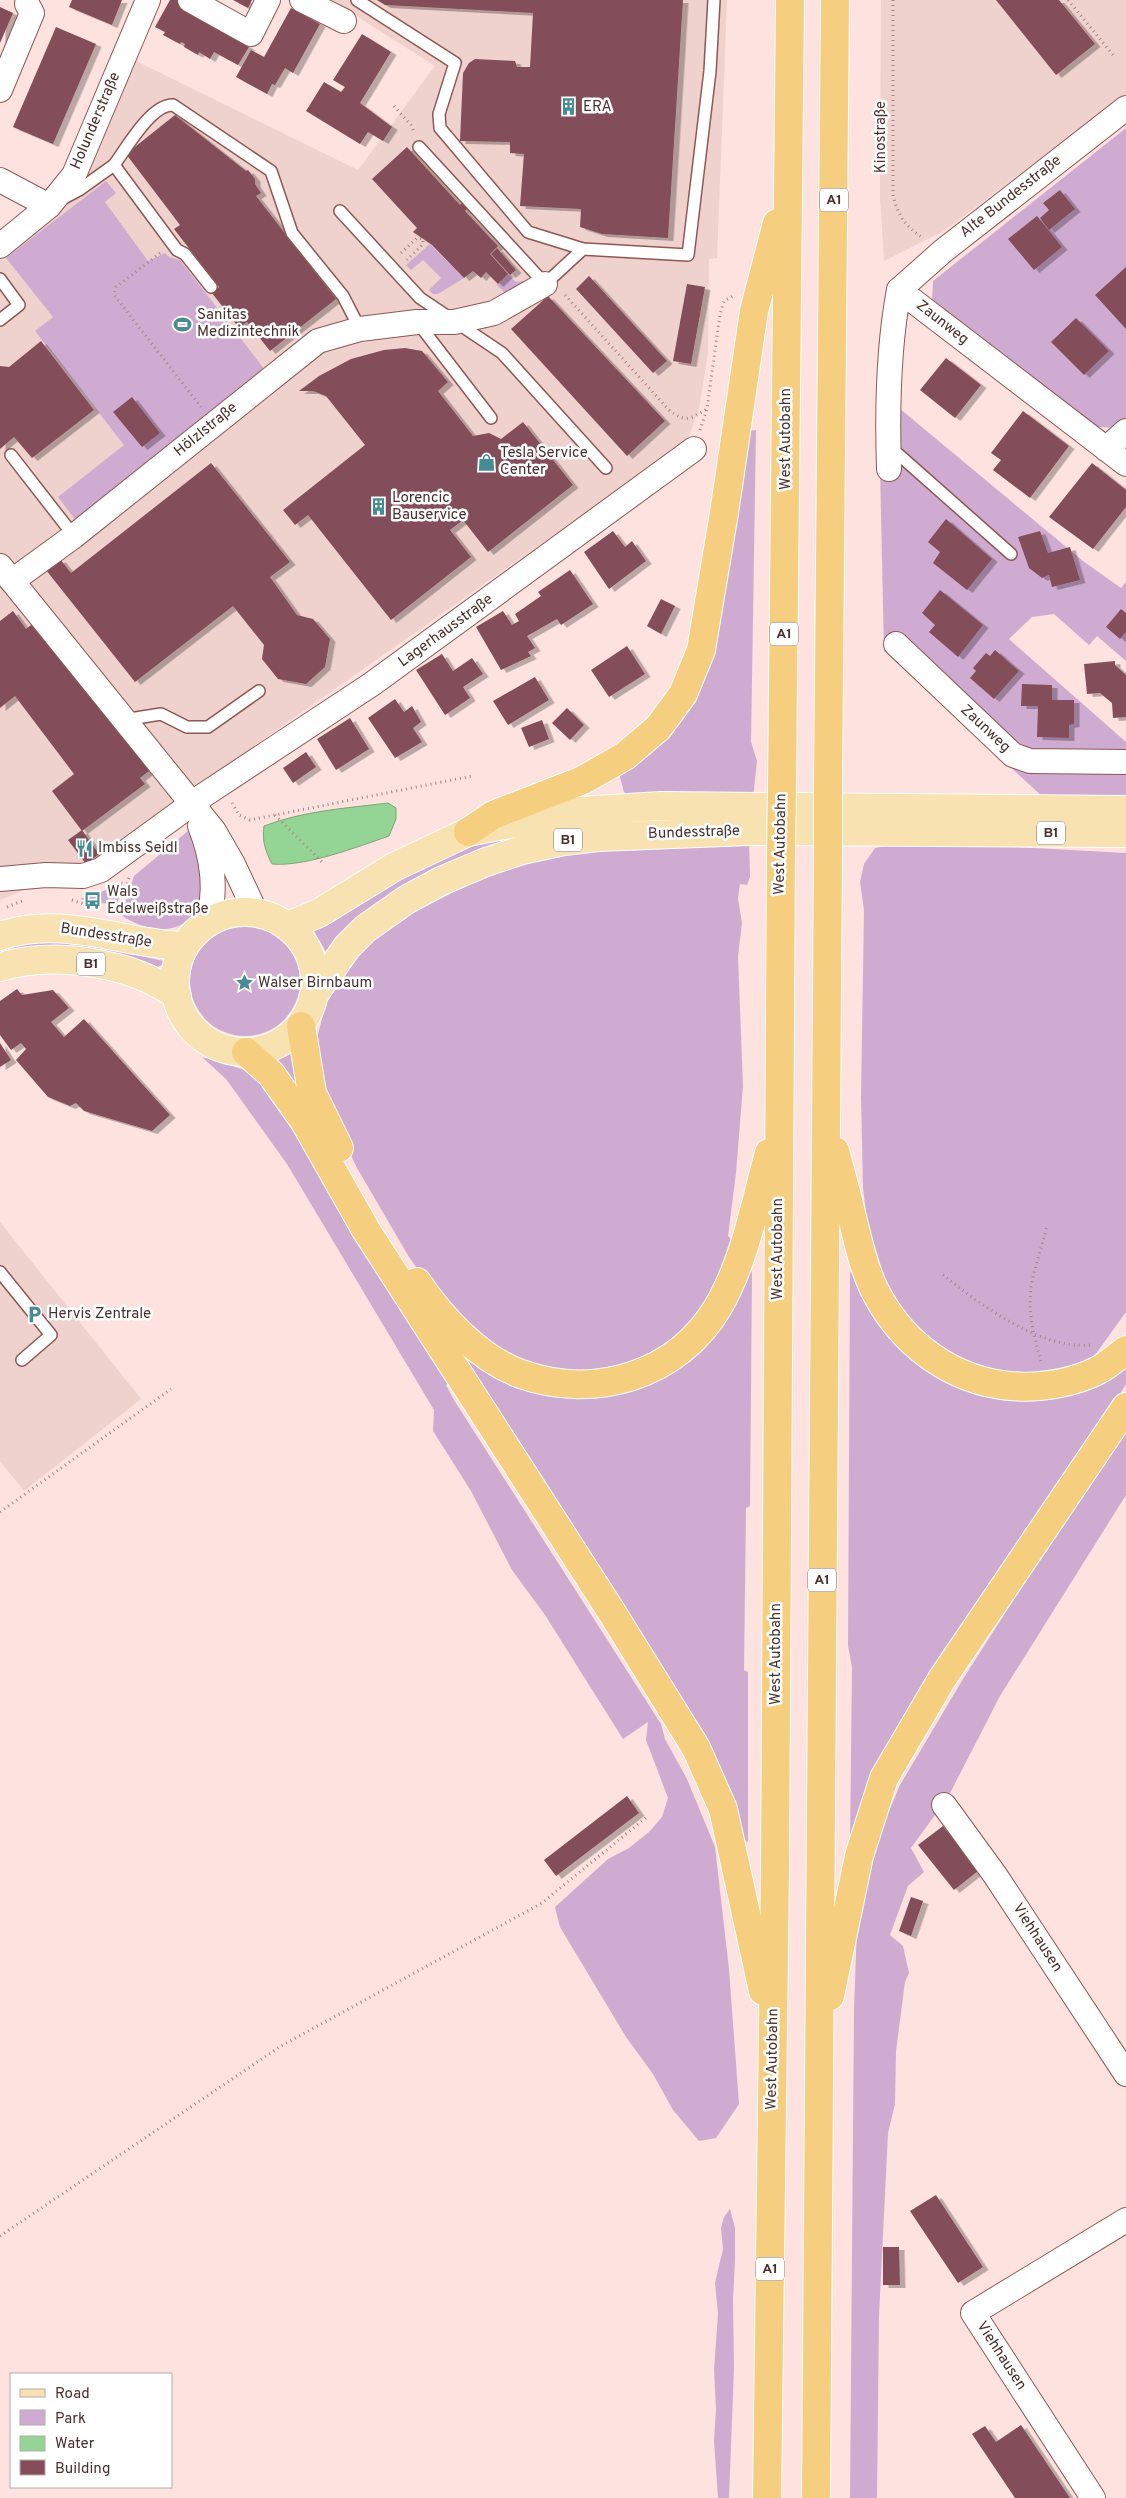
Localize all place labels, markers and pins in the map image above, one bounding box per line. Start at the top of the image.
building icon: ERA [559,97,579,117]
place label: ERA [583,98,612,117]
place label: Sanitas Medizintechnik [197,306,300,342]
sports icon: Sanitas Medizintechnik [173,314,193,334]
place label: Tesla Service Center [500,444,588,480]
shop icon: Tesla Service Center [476,452,496,472]
place label: Lorencic Bauservice [392,489,467,525]
building icon: Lorencic Bauservice [368,497,388,517]
restaurant icon: Imbiss Seidl [74,838,94,858]
place label: Imbiss Seidl [98,839,178,858]
place label: Wals Edelweißstraße [107,883,209,919]
bus stop icon: Wals Edelweißstraße [83,891,103,911]
place icon: Walser Birnbaum [234,973,254,993]
place label: Walser Birnbaum [258,974,372,993]
parking icon: Hervis Zentrale [24,1304,44,1324]
place label: Hervis Zentrale [48,1305,151,1324]

